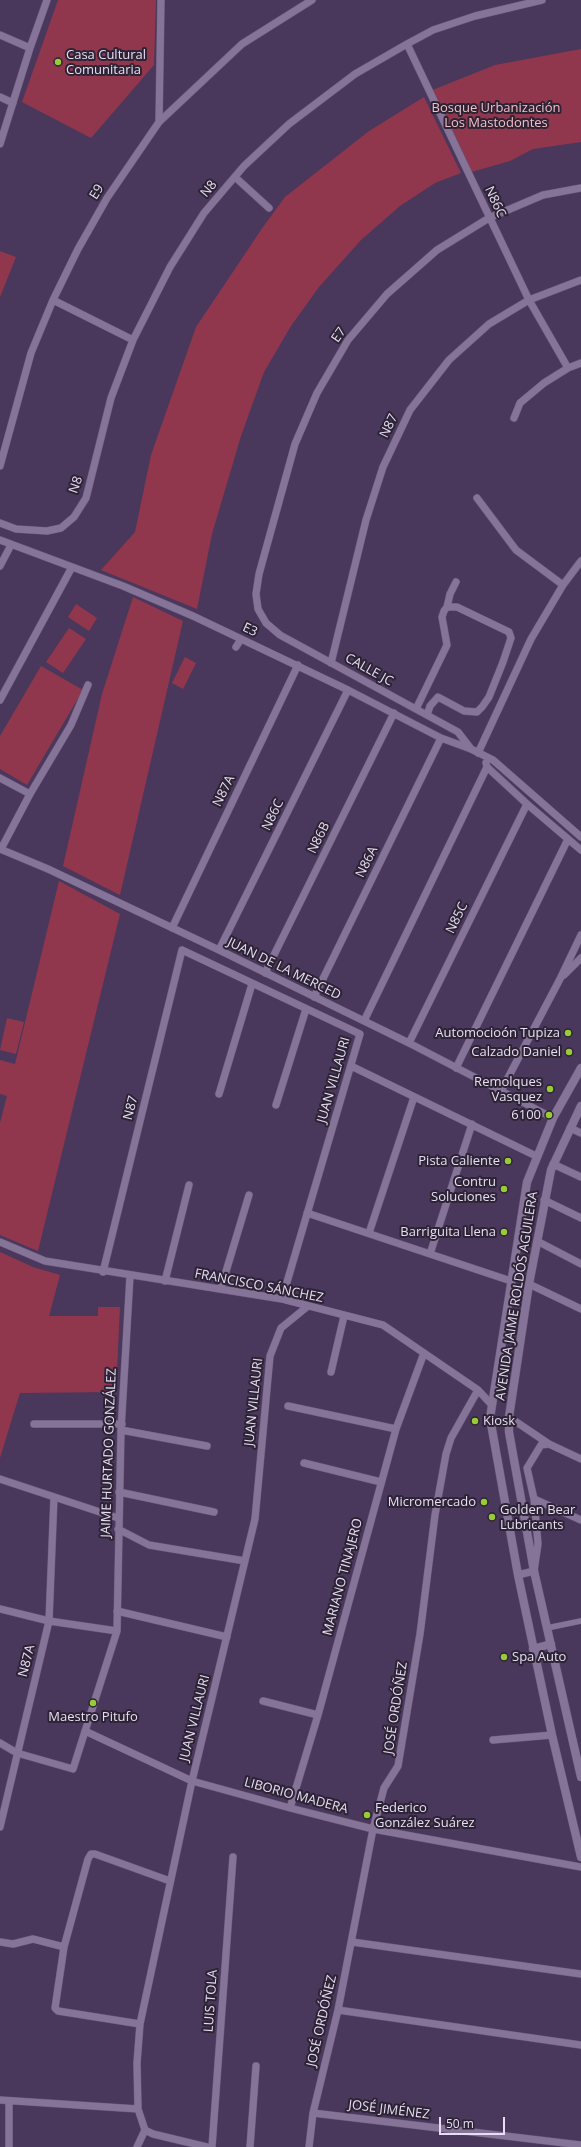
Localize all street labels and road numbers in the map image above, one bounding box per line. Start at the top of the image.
street label: N8 [197,177,221,201]
street label: E9 [87,182,107,202]
street label: N86C [481,184,509,220]
street label: E7 [328,325,350,345]
street label: N87 [377,412,401,440]
street label: N8 [66,474,86,496]
street label: E3 [240,620,260,640]
street label: CALLE JC [342,651,396,689]
street label: N87A [210,773,238,809]
street label: N86C [259,797,287,833]
street label: N86B [305,820,333,856]
street label: N86A [353,844,381,880]
street label: N85C [443,900,471,936]
street label: JUAN DE LA MERCED [225,935,343,1003]
street label: JUAN VILLAURI [314,1035,354,1125]
street label: N87 [120,1094,142,1122]
street label: AVENIDA JAIME ROLDÓS AGUILERA [493,1190,541,1402]
street label: FRANCISCO SÁNCHEZ [193,1266,325,1306]
street label: JUAN VILLAURI [242,1357,266,1447]
street label: JAIME HURTADO GONZÁLEZ [98,1368,120,1538]
street label: MARIANO TINAJERO [320,1517,366,1637]
street label: N87A [15,1643,39,1679]
street label: JOSÉ ORDÓÑEZ [381,1661,411,1755]
street label: JUAN VILLAURI [177,1673,213,1763]
street label: LIBORIO MADERA [242,1775,350,1817]
street label: LUIS TOLA [201,1969,221,2033]
street label: JOSÉ ORDÓÑEZ [304,1974,340,2068]
street label: JOSÉ JIMÉNEZ [347,2097,431,2123]

